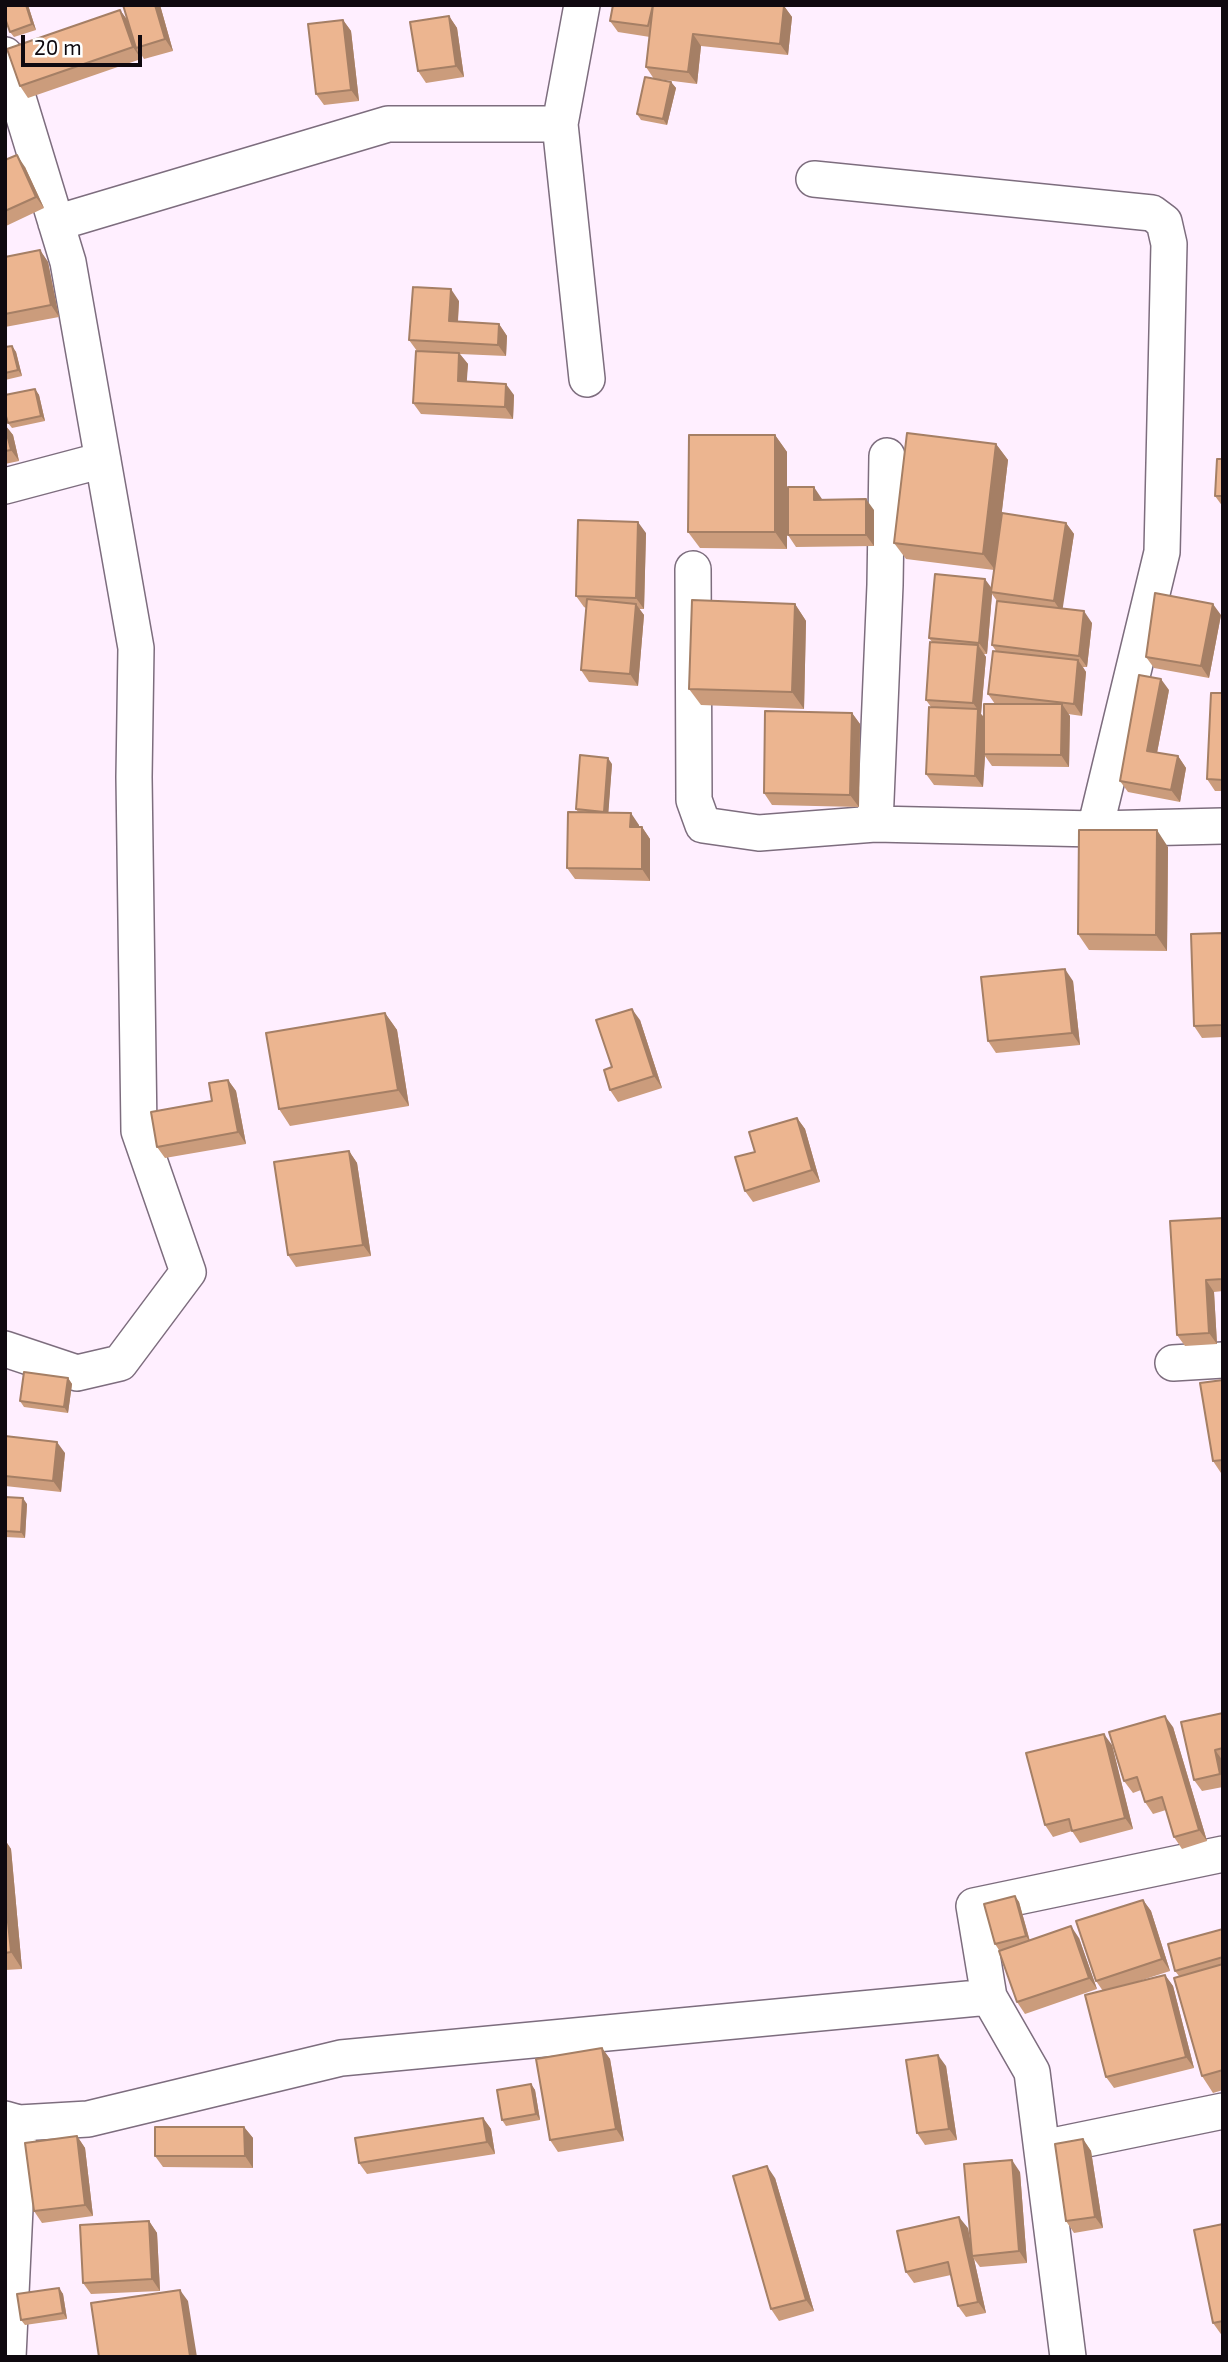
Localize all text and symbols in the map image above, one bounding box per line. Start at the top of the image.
scale bar [24,21,145,65]
text: 20 m [34,34,82,59]

